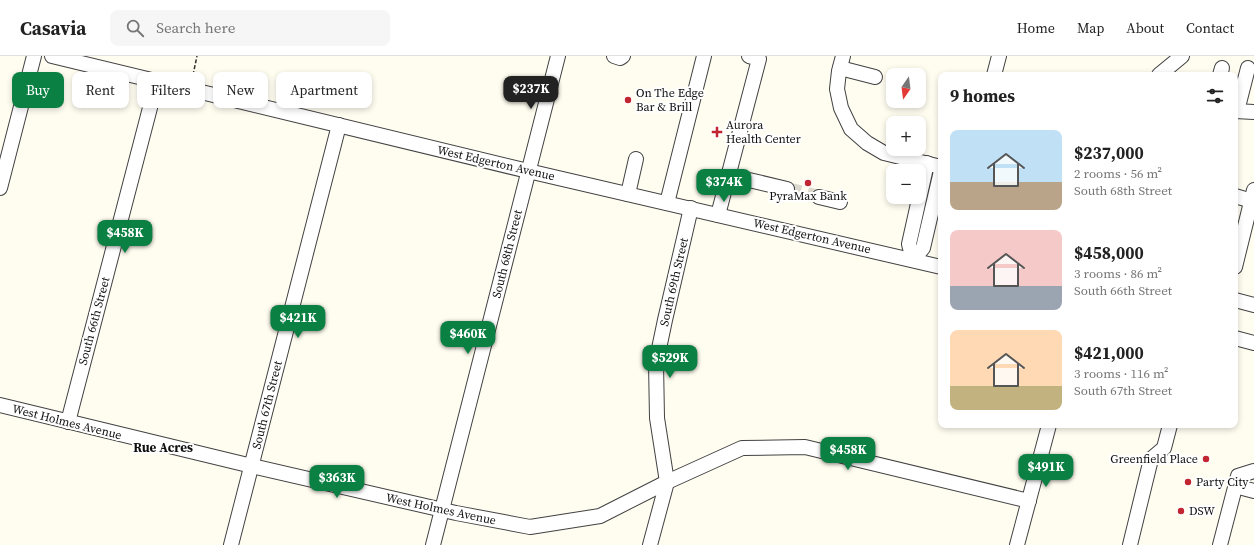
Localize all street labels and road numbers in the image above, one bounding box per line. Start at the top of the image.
street label: West Edgerton Avenue [436,142,556,184]
street label: South 68th Street [488,208,526,300]
street label: West Edgerton Avenue [752,215,872,257]
street label: South 69th Street [656,236,692,328]
street label: South 66th Street [75,275,113,367]
street label: South 67th Street [248,359,286,451]
street label: West Holmes Avenue [11,401,123,443]
street label: West Holmes Avenue [384,489,498,529]

